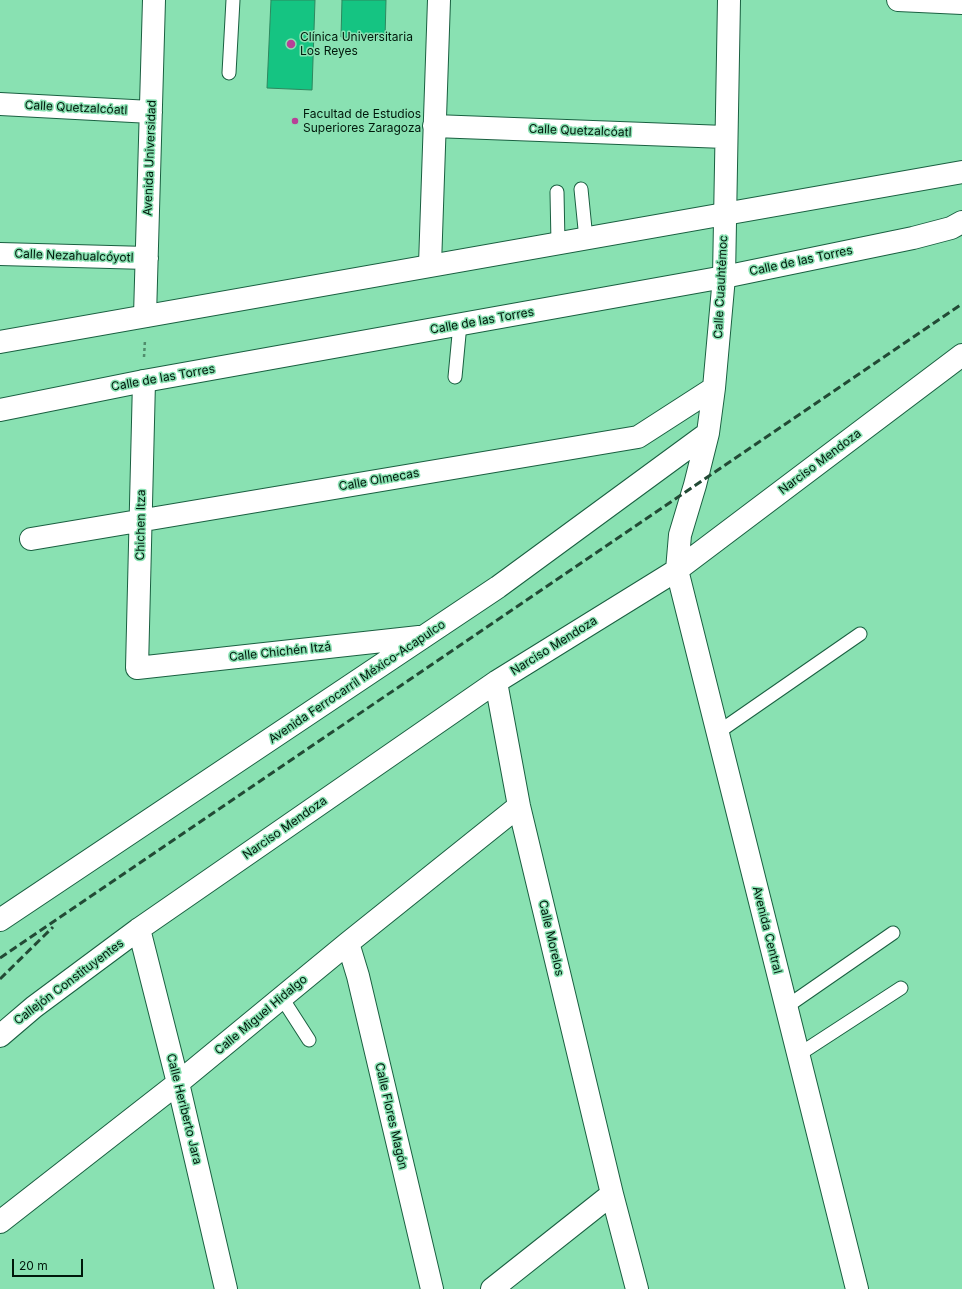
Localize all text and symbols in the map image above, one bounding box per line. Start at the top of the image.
place label: Clínica Universitaria Los Reyes [300,30,413,58]
marker: Clínica Universitaria Los Reyes [285,38,297,50]
street label: Calle Quetzalcóatl [24,98,128,118]
street label: Avenida Universidad [141,100,159,216]
place label: Facultad de Estudios Superiores Zaragoza [303,107,421,135]
marker: Facultad de Estudios Superiores Zaragoza [290,116,300,126]
street label: Calle Quetzalcóatl [528,122,632,140]
street label: Calle Cuauhtémoc [711,235,731,339]
street label: Calle de las Torres [748,243,854,279]
street label: Calle Nezahualcóyotl [14,247,134,265]
street label: Calle de las Torres [429,305,535,337]
street label: Calle de las Torres [110,362,216,394]
street label: Narciso Mendoza [776,426,864,498]
street label: Calle Olmecas [338,466,420,494]
street label: Chichen Itza [133,489,149,561]
street label: Narciso Mendoza [508,614,600,678]
street label: Avenida Ferrocarril México-Acapulco [266,617,448,747]
street label: Calle Chichén Itzá [228,639,332,665]
street label: Narciso Mendoza [240,794,330,862]
street label: Avenida Central [749,885,785,975]
street label: Calle Morelos [535,899,567,977]
street label: Callejón Constituyentes [11,936,127,1028]
street label: Calle Miguel Hidalgo [212,972,310,1058]
street label: Calle Heriberto Jara [163,1052,205,1166]
street label: Calle Flores Magón [372,1061,410,1171]
scale bar [14,1251,85,1277]
text: 20 m [19,1258,48,1273]

